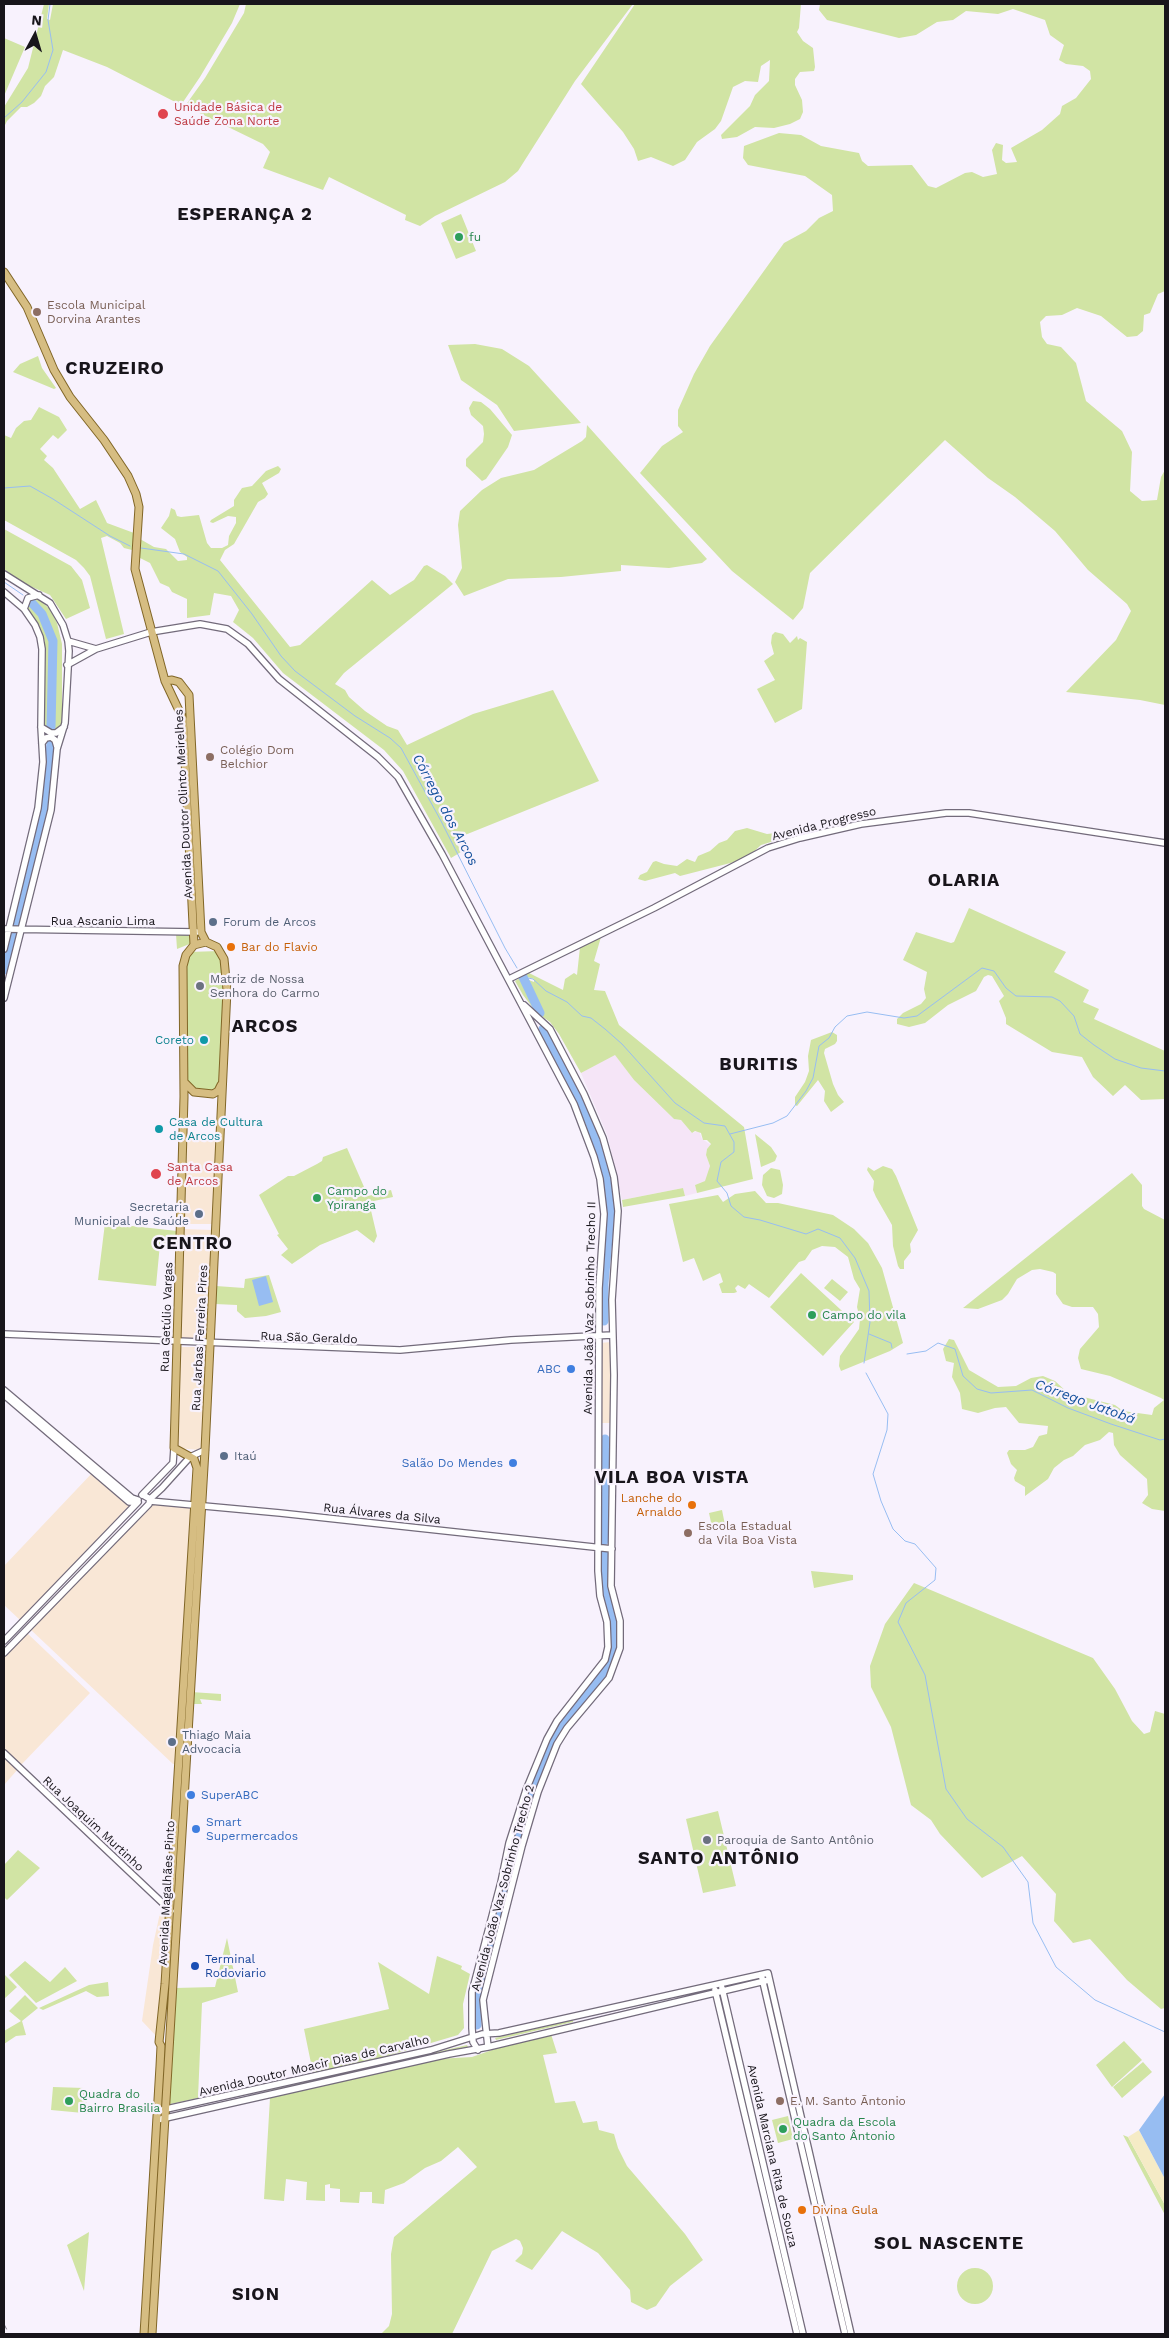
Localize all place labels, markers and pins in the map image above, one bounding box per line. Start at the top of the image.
place label: Unidade Básica de Saúde Zona Norte [174,100,282,128]
marker: Unidade Básica de Saúde Zona Norte [156,107,170,121]
place label: fu [469,230,481,244]
marker: fu [453,231,465,243]
place label: Escola Municipal Dorvina Arantes [47,298,146,326]
marker: Escola Municipal Dorvina Arantes [31,306,43,318]
place label: Colégio Dom Belchior [220,743,294,771]
marker: Colégio Dom Belchior [204,751,216,763]
place label: Forum de Arcos [223,915,316,929]
marker: Forum de Arcos [207,916,219,928]
place label: Bar do Flavio [241,940,318,954]
marker: Bar do Flavio [225,941,237,953]
place label: Matriz de Nossa Senhora do Carmo [210,972,320,1000]
marker: Matriz de Nossa Senhora do Carmo [194,980,206,992]
place label: Coreto [155,1033,194,1047]
marker: Coreto [198,1034,210,1046]
place label: Casa de Cultura de Arcos [169,1115,263,1143]
marker: Casa de Cultura de Arcos [153,1123,165,1135]
place label: Santa Casa de Arcos [167,1160,233,1188]
marker: Santa Casa de Arcos [149,1167,163,1181]
place label: Campo do Ypiranga [327,1184,387,1212]
marker: Campo do Ypiranga [311,1192,323,1204]
place label: Secretaria Municipal de Saúde [74,1200,189,1228]
marker: Secretaria Municipal de Saúde [193,1208,205,1220]
place label: Campo do vila [822,1308,906,1322]
marker: Campo do vila [806,1309,818,1321]
place label: ABC [537,1362,561,1376]
marker: ABC [565,1363,577,1375]
place label: Itaú [234,1449,257,1463]
marker: Itaú [218,1450,230,1462]
place label: Salão Do Mendes [402,1456,503,1470]
marker: Salão Do Mendes [507,1457,519,1469]
place label: Lanche do Arnaldo [621,1491,682,1519]
marker: Lanche do Arnaldo [686,1499,698,1511]
place label: Escola Estadual da Vila Boa Vista [698,1519,797,1547]
marker: Escola Estadual da Vila Boa Vista [682,1527,694,1539]
place label: Thiago Maia Advocacia [182,1728,251,1756]
marker: Thiago Maia Advocacia [166,1736,178,1748]
place label: SuperABC [201,1788,259,1802]
marker: SuperABC [185,1789,197,1801]
place label: Smart Supermercados [206,1815,298,1843]
marker: Smart Supermercados [190,1823,202,1835]
place label: Paroquia de Santo Antônio [717,1833,874,1847]
marker: Paroquia de Santo Antônio [701,1834,713,1846]
place label: Terminal Rodoviario [205,1952,266,1980]
marker: Terminal Rodoviario [189,1960,201,1972]
place label: Quadra do Bairro Brasilia [79,2087,160,2115]
place label: E. M. Santo Ãntonio [790,2094,906,2108]
marker: Quadra do Bairro Brasilia [63,2095,75,2107]
marker: E. M. Santo Ãntonio [774,2095,786,2107]
place label: Quadra da Escola do Santo Ântonio [793,2115,896,2143]
marker: Quadra da Escola do Santo Ântonio [777,2123,789,2135]
place label: Divina Gula [812,2203,878,2217]
marker: Divina Gula [796,2204,808,2216]

